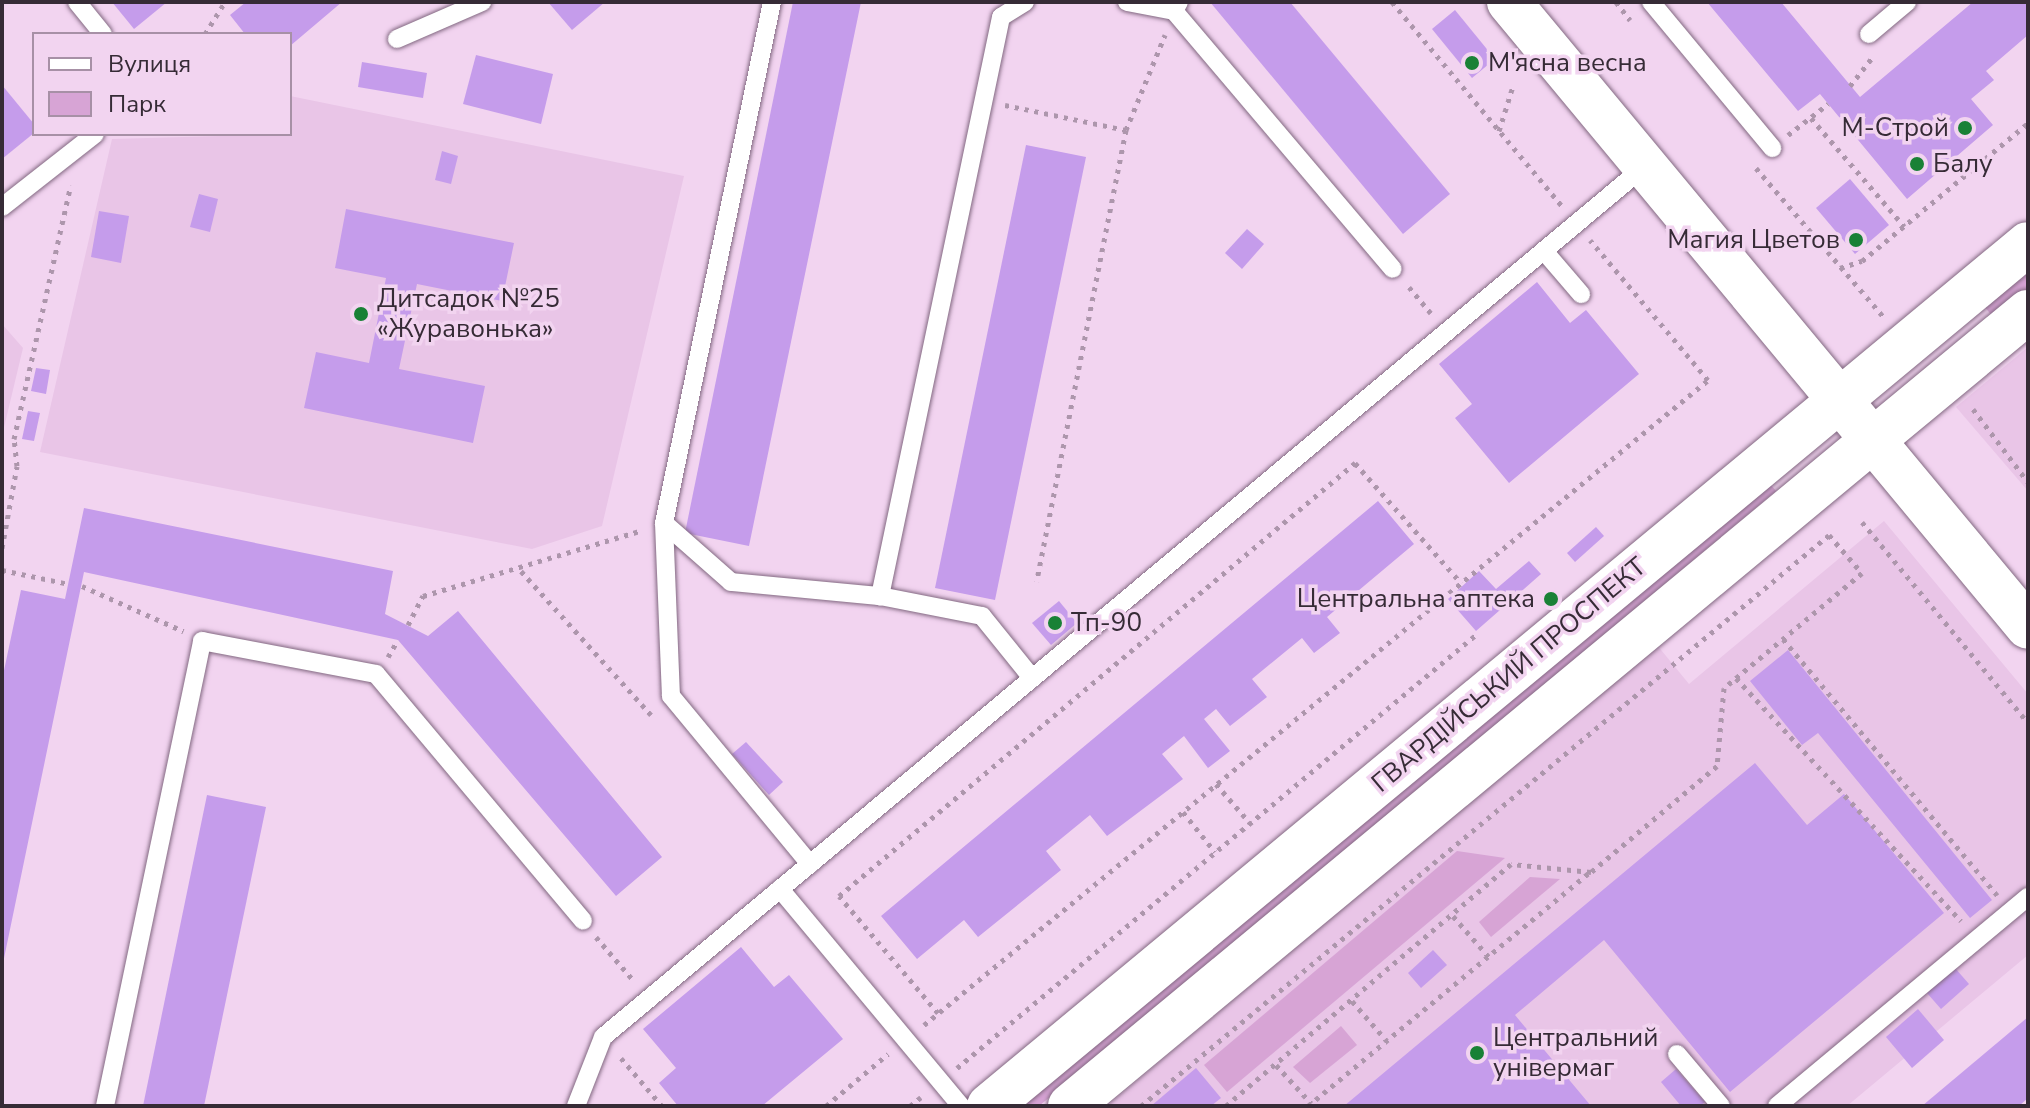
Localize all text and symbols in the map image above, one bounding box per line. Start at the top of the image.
legend [32,32,292,136]
place label: М'ясна весна [1488,47,1647,79]
text: Вулиця [108,48,191,80]
marker: М'ясна весна [1463,54,1481,72]
text: Парк [108,88,166,120]
place label: М-Строй [1841,112,1949,144]
marker: М-Строй [1956,119,1974,137]
place label: Балу [1933,148,1993,180]
marker: Балу [1908,155,1926,173]
place label: Магия Цветов [1667,224,1840,256]
marker: Магия Цветов [1847,231,1865,249]
place label: Дитсадок №25 «Журавонька» [377,283,560,344]
marker: Дитсадок №25 «Журавонька» [352,305,370,323]
street label: ГВАРДІЙСЬКИЙ ПРОСПЕКТ [1365,551,1653,799]
place label: Центральна аптека [1297,583,1535,615]
marker: Центральна аптека [1542,590,1560,608]
place label: Тп-90 [1071,607,1142,639]
marker: Тп-90 [1046,614,1064,632]
place label: Центральний універмаг [1493,1022,1658,1084]
marker: Центральний універмаг [1468,1044,1486,1062]

